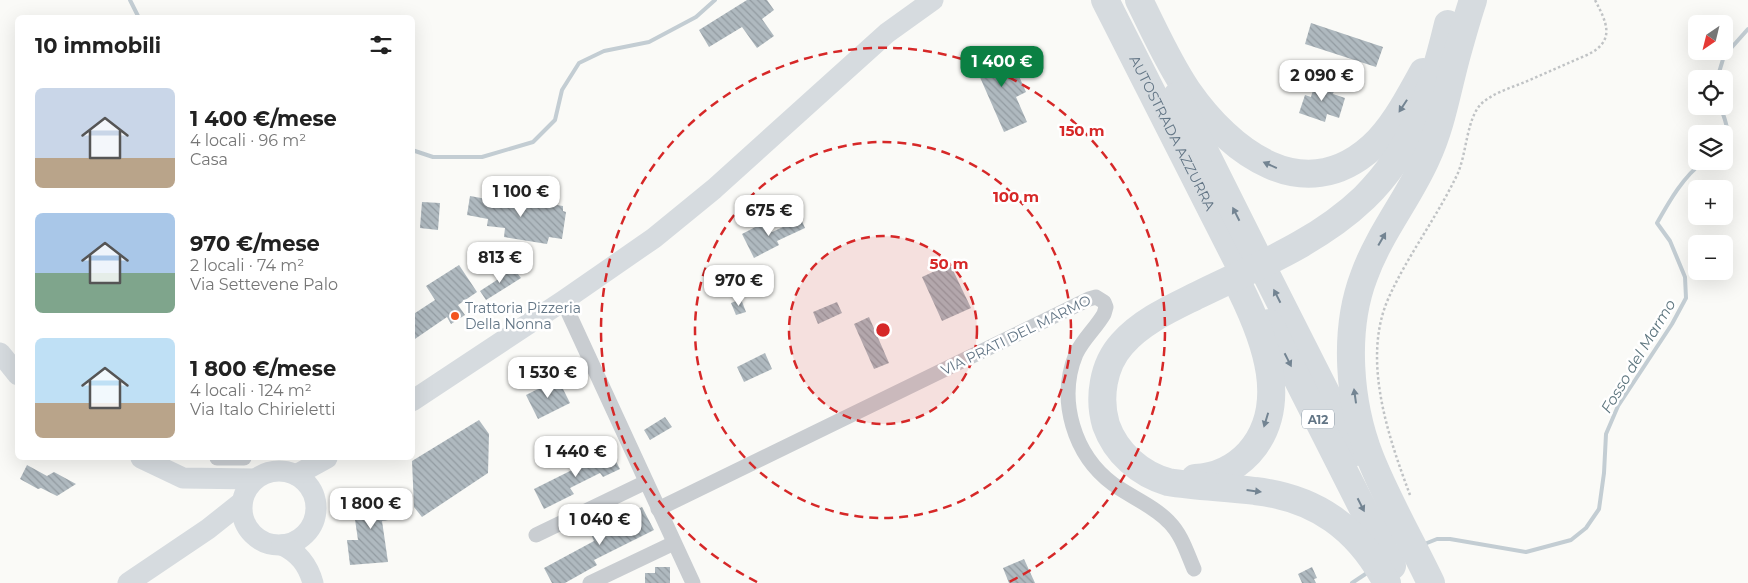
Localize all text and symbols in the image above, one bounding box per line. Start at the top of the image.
north arrow [1688,15,1732,60]
map controls [1688,15,1733,280]
icon: filters [367,31,395,59]
text: 10 immobili [35,33,161,58]
pin: 1 400 € [956,46,1048,88]
text: 1 400 € [971,52,1033,71]
street label: AUTOSTRADA AZZURRA [1126,52,1220,214]
pin: 2 090 € [1276,59,1368,102]
text: 2 090 € [1290,66,1354,85]
button: locate [1688,70,1733,115]
one-way arrow [1399,99,1408,113]
text: 1 400 €/mese [190,106,337,131]
icon: home [75,108,135,168]
text: 150 m [1060,121,1104,140]
button: layers [1688,125,1733,170]
text: 4 locali · 96 m² [190,131,306,150]
text: Casa [190,150,228,169]
one-way arrow [1263,161,1277,169]
pin: 1 100 € [475,176,567,218]
button: + [1688,180,1733,225]
text: 1 100 € [493,182,549,201]
text: 100 m [993,187,1039,206]
pin: 675 € [734,194,804,237]
text: 675 € [746,201,792,220]
one-way arrow [1232,207,1240,221]
text: 970 €/mese [190,231,320,256]
icon: home [75,233,135,293]
one-way arrow [1377,233,1386,246]
button: − [1688,235,1733,280]
pin: 813 € [465,242,535,284]
text: 813 € [478,248,522,267]
text: 50 m [929,254,969,273]
text: 2 locali · 74 m² [190,256,304,275]
pin: 970 € [704,264,774,307]
text: 970 € [715,271,763,290]
text: Via Settevene Palo [190,275,338,294]
one-way arrow [1273,289,1281,303]
street label: VIA PRATI DEL MARMO [938,291,1094,379]
water label: Fosso del Marmo [1597,296,1679,416]
place label: Trattoria Pizzeria Della Nonna [465,299,581,333]
marker: Trattoria Pizzeria Della Nonna [449,310,461,322]
centre of rings [874,321,892,339]
one-way arrow [1284,352,1292,367]
text: 1 800 €/mese [190,356,336,381]
pin: 1 530 € [502,356,594,399]
icon: home [75,358,135,418]
text: 1 530 € [519,363,577,382]
text: 4 locali · 124 m² [190,381,312,400]
one-way arrow [1351,387,1359,403]
text: Via Italo Chirieletti [190,400,336,419]
road number: A12 [1302,409,1334,428]
one-way arrow [1262,413,1270,428]
pin: 1 440 € [530,436,622,478]
text: 1 440 € [545,442,607,461]
one-way arrow [1246,487,1262,495]
pin: 1 800 € [325,488,417,530]
text: 1 800 € [341,494,401,513]
one-way arrow [1357,497,1365,512]
pin: 1 040 € [554,504,646,546]
text: 1 040 € [569,510,631,529]

